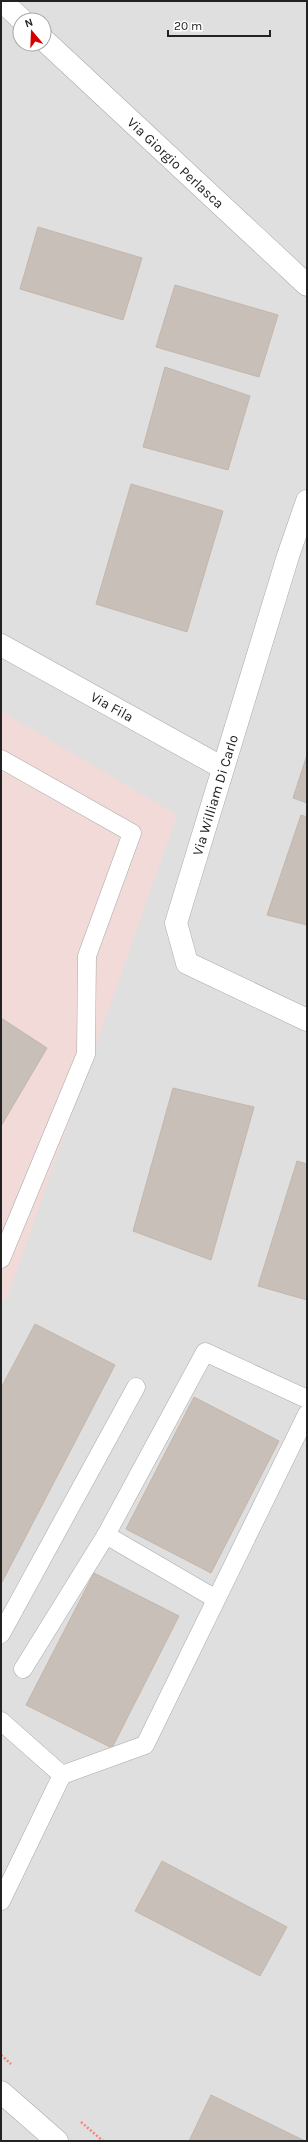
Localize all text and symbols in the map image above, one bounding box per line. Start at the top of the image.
north arrow [12,12,52,52]
scale bar [168,12,270,38]
text: N [23,16,35,30]
text: 20 m [174,19,202,33]
street label: Via Giorgio Perlasca [124,114,227,212]
street label: Via Fila [87,688,136,726]
street label: Via William Di Carlo [189,733,242,858]

